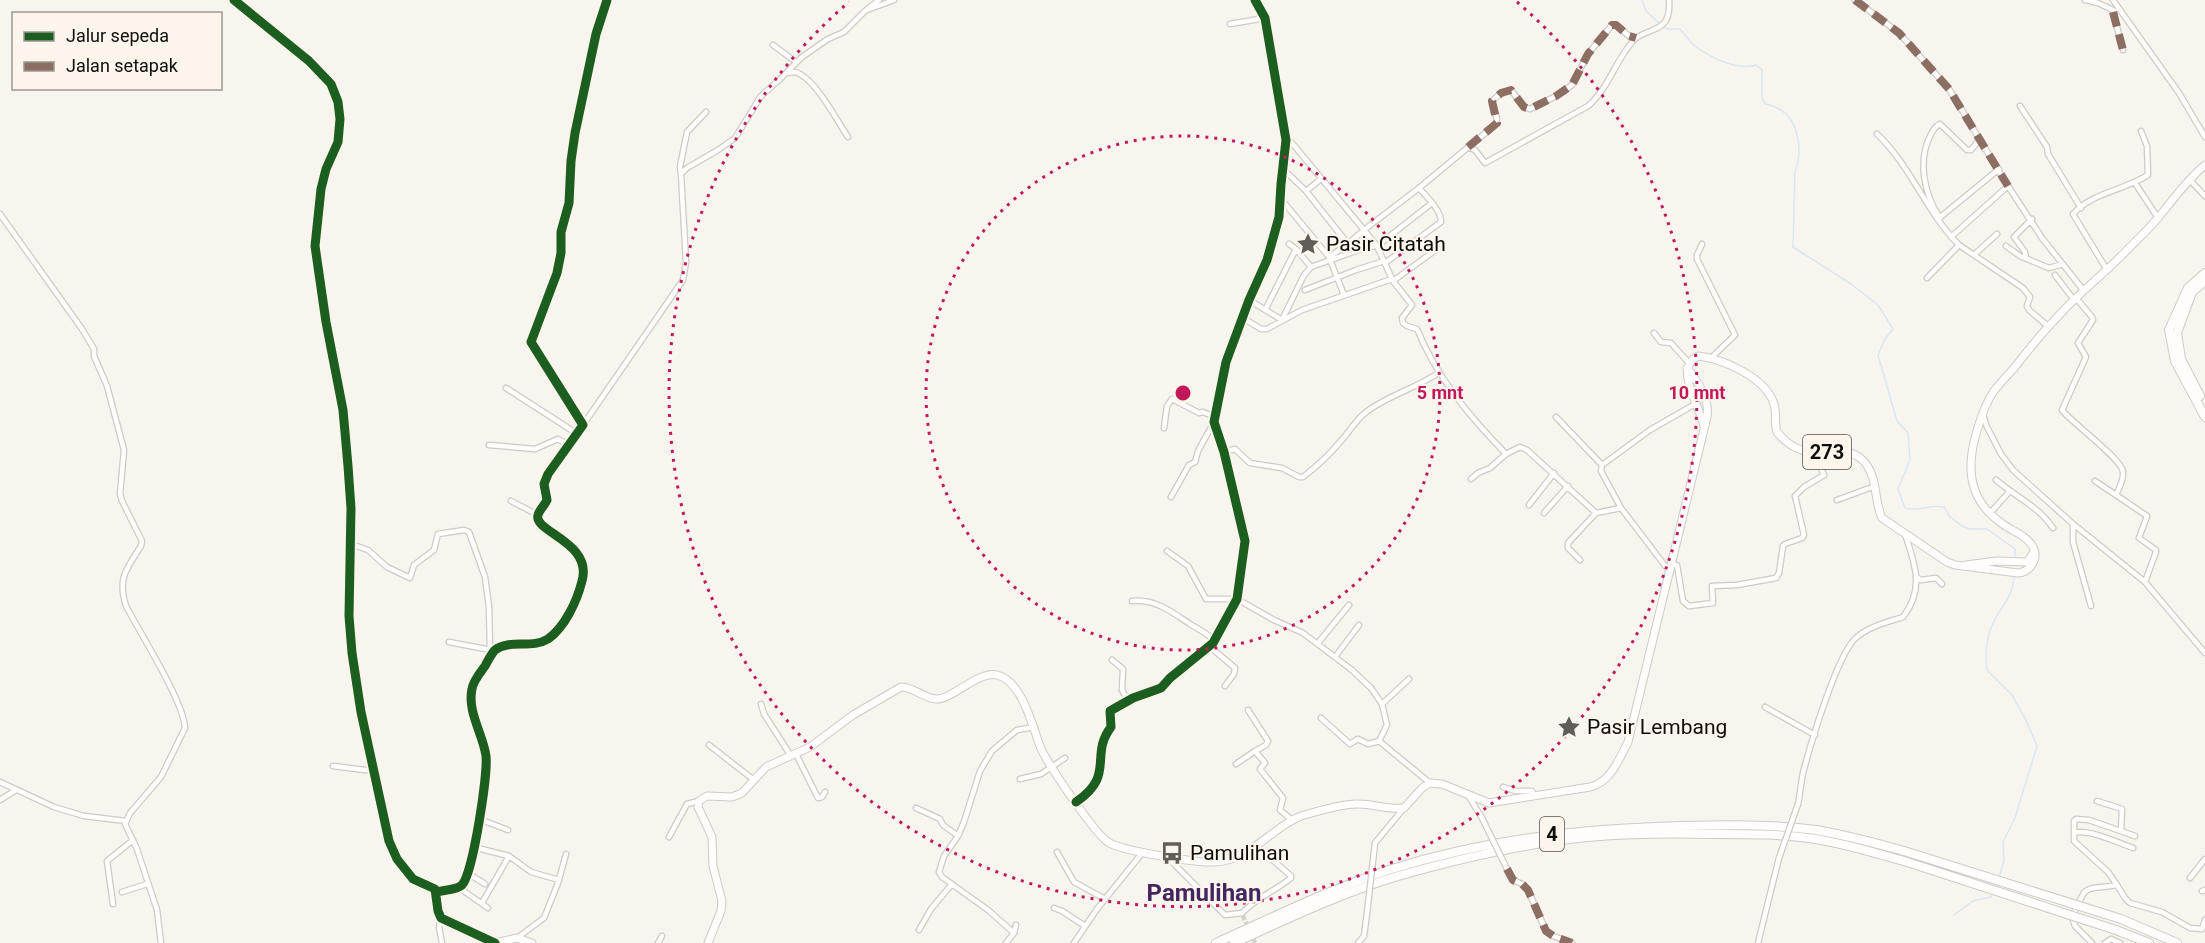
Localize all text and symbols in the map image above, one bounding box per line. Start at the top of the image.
legend [12,12,222,90]
text: Jalur sepeda [66,25,169,46]
text: Jalan setapak [66,55,179,76]
place icon: Pasir Citatah [1295,231,1321,257]
place label: Pasir Citatah [1326,232,1446,256]
text: 5 mnt [1417,382,1463,403]
text: 10 mnt [1669,382,1725,403]
centre of rings [1173,383,1193,403]
road number: 273 [1803,435,1851,469]
place icon: Pasir Lembang [1556,714,1582,740]
place label: Pasir Lembang [1587,715,1727,739]
road number: 4 [1540,817,1564,851]
bus stop icon: Pamulihan [1159,840,1185,866]
place label: Pamulihan [1190,841,1289,865]
district label: Pamulihan [1147,879,1261,907]

